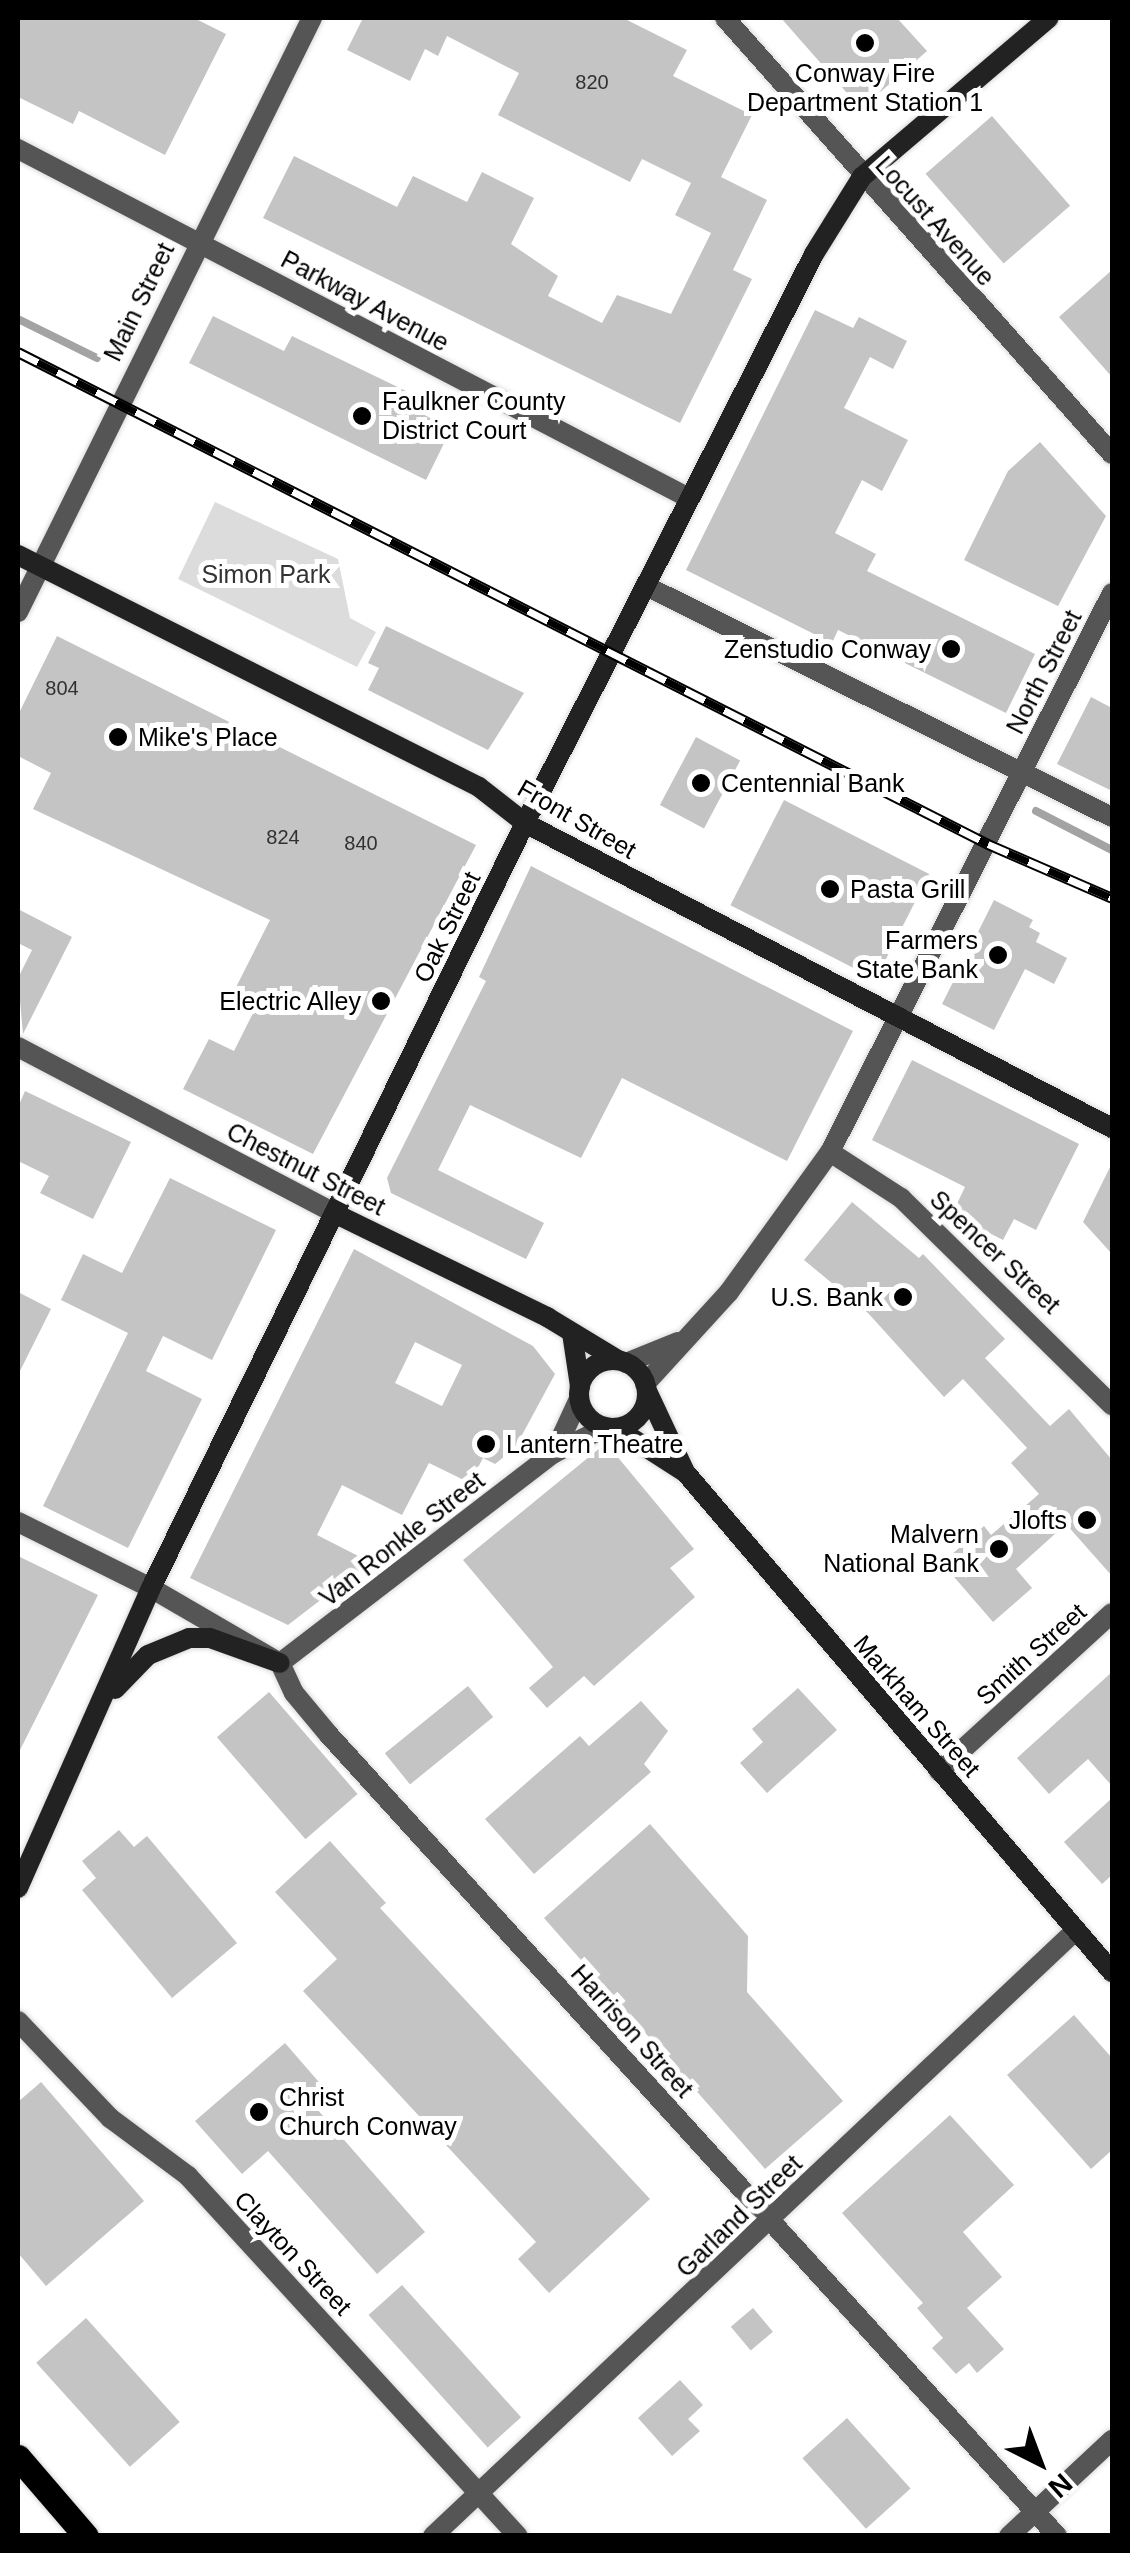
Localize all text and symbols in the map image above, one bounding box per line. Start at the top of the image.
marker: Conway Fire Department Station 1 [854,32,876,54]
place label: Conway Fire Department Station 1 [747,59,983,118]
house number: 820 [575,70,609,94]
street label: Locust Avenue [869,150,1001,292]
street label: Main Street [97,238,181,366]
street label: Parkway Avenue [275,244,455,358]
place label: Faulkner County District Court [382,387,565,446]
marker: Faulkner County District Court [351,405,373,427]
park label: Simon Park [201,559,331,589]
street label: North Street [1000,605,1088,739]
place label: Zenstudio Conway [724,634,931,664]
marker: Zenstudio Conway [940,638,962,660]
house number: 804 [45,676,79,700]
place label: Mike's Place [138,722,278,752]
marker: Mike's Place [107,726,129,748]
place label: Centennial Bank [721,768,904,798]
marker: Centennial Bank [690,772,712,794]
street label: Front Street [512,773,642,865]
house number: 824 [266,825,300,849]
house number: 840 [344,831,378,855]
street label: Oak Street [407,867,487,987]
place label: Pasta Grill [850,874,965,904]
marker: Pasta Grill [819,878,841,900]
place label: Farmers State Bank [856,926,978,985]
marker: Farmers State Bank [987,944,1009,966]
place label: Electric Alley [218,986,361,1016]
marker: Electric Alley [370,990,392,1012]
street label: Chestnut Street [222,1116,390,1222]
street label: Spencer Street [924,1184,1066,1320]
place label: U.S. Bank [770,1282,883,1312]
marker: U.S. Bank [892,1286,914,1308]
place label: Lantern Theatre [506,1429,684,1459]
marker: Lantern Theatre [475,1433,497,1455]
street label: Van Ronkle Street [314,1465,490,1613]
place label: Jlofts [1009,1505,1067,1535]
marker: Jlofts [1076,1509,1098,1531]
place label: Malvern National Bank [823,1520,979,1579]
marker: Malvern National Bank [988,1538,1010,1560]
street label: Smith Street [970,1597,1092,1711]
street label: Markham Street [847,1629,987,1783]
street label: Harrison Street [565,1958,699,2104]
place label: Christ Church Conway [279,2083,457,2142]
marker: Christ Church Conway [248,2101,270,2123]
street label: Garland Street [670,2149,808,2283]
street label: Clayton Street [228,2185,358,2321]
north arrow [990,2413,1090,2513]
text: N [1043,2467,1078,2504]

